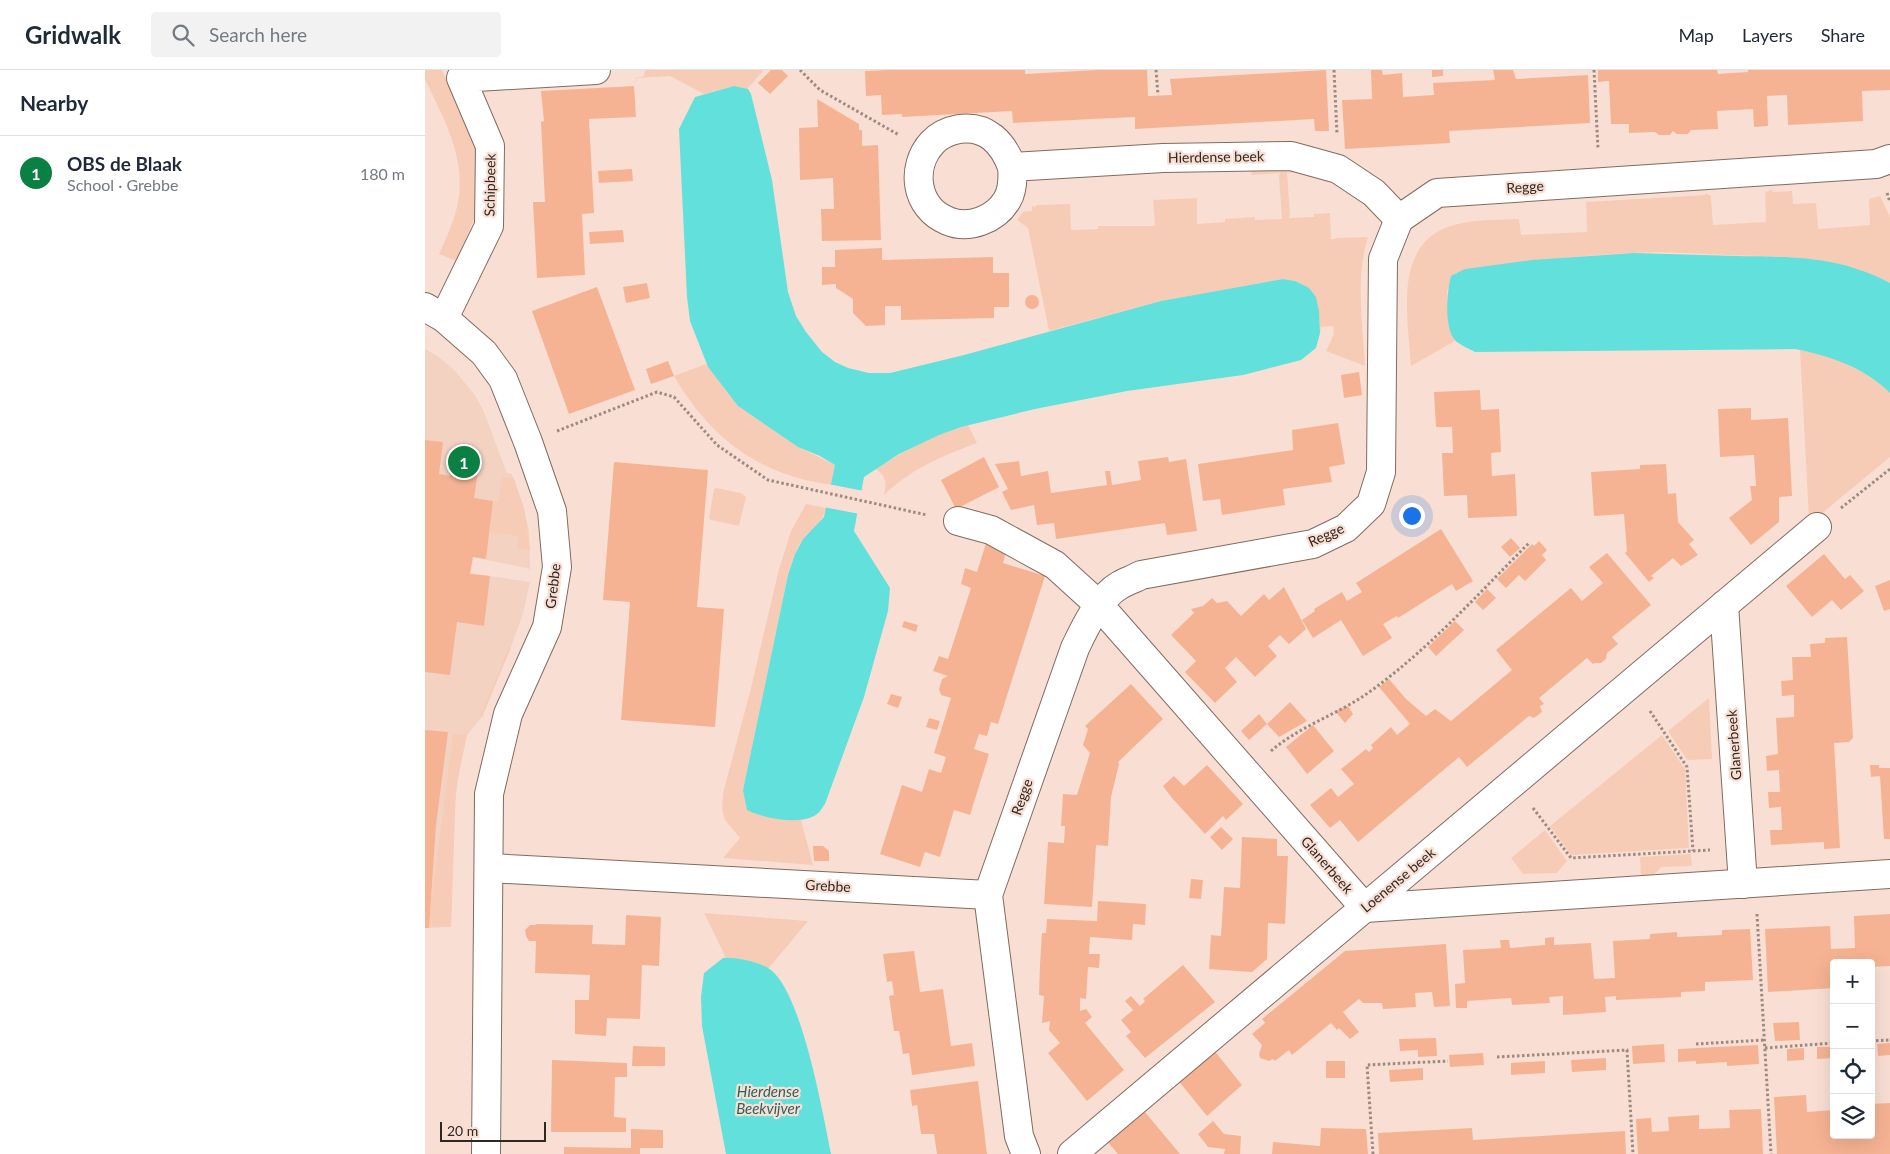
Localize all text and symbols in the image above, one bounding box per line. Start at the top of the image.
search box [151,12,501,57]
text: Gridwalk [25,20,121,49]
icon: search [169,21,197,49]
text: Search here [209,23,307,46]
text: Map [1678,24,1714,46]
text: Layers [1742,24,1793,46]
text: Share [1821,24,1865,46]
text: Nearby [20,90,88,115]
street label: Hierdense beek [1168,147,1265,166]
text: OBS de Blaak [67,152,182,175]
street label: Schipbeek [480,152,499,217]
text: 1 [31,164,41,183]
text: 180 m [360,164,405,183]
text: School · Grebbe [67,175,178,194]
street label: Regge [1506,177,1544,196]
pin: 1 [448,443,480,481]
your location [1399,503,1425,529]
street label: Regge [1305,519,1346,550]
street label: Grebbe [541,562,564,610]
street label: Glanerbeek [1723,708,1744,781]
street label: Regge [1007,776,1036,817]
street label: Glanerbeek [1298,833,1357,898]
street label: Loenense beek [1357,843,1439,916]
street label: Grebbe [805,876,851,895]
map controls [1830,959,1875,1139]
button: + [1830,959,1875,1004]
button: − [1830,1004,1875,1049]
button: locate [1830,1049,1875,1094]
water label: Hierdense Beekvijver [736,1082,801,1117]
button: layers [1830,1094,1875,1139]
scale bar [440,1119,546,1142]
text: 20 m [447,1122,478,1139]

